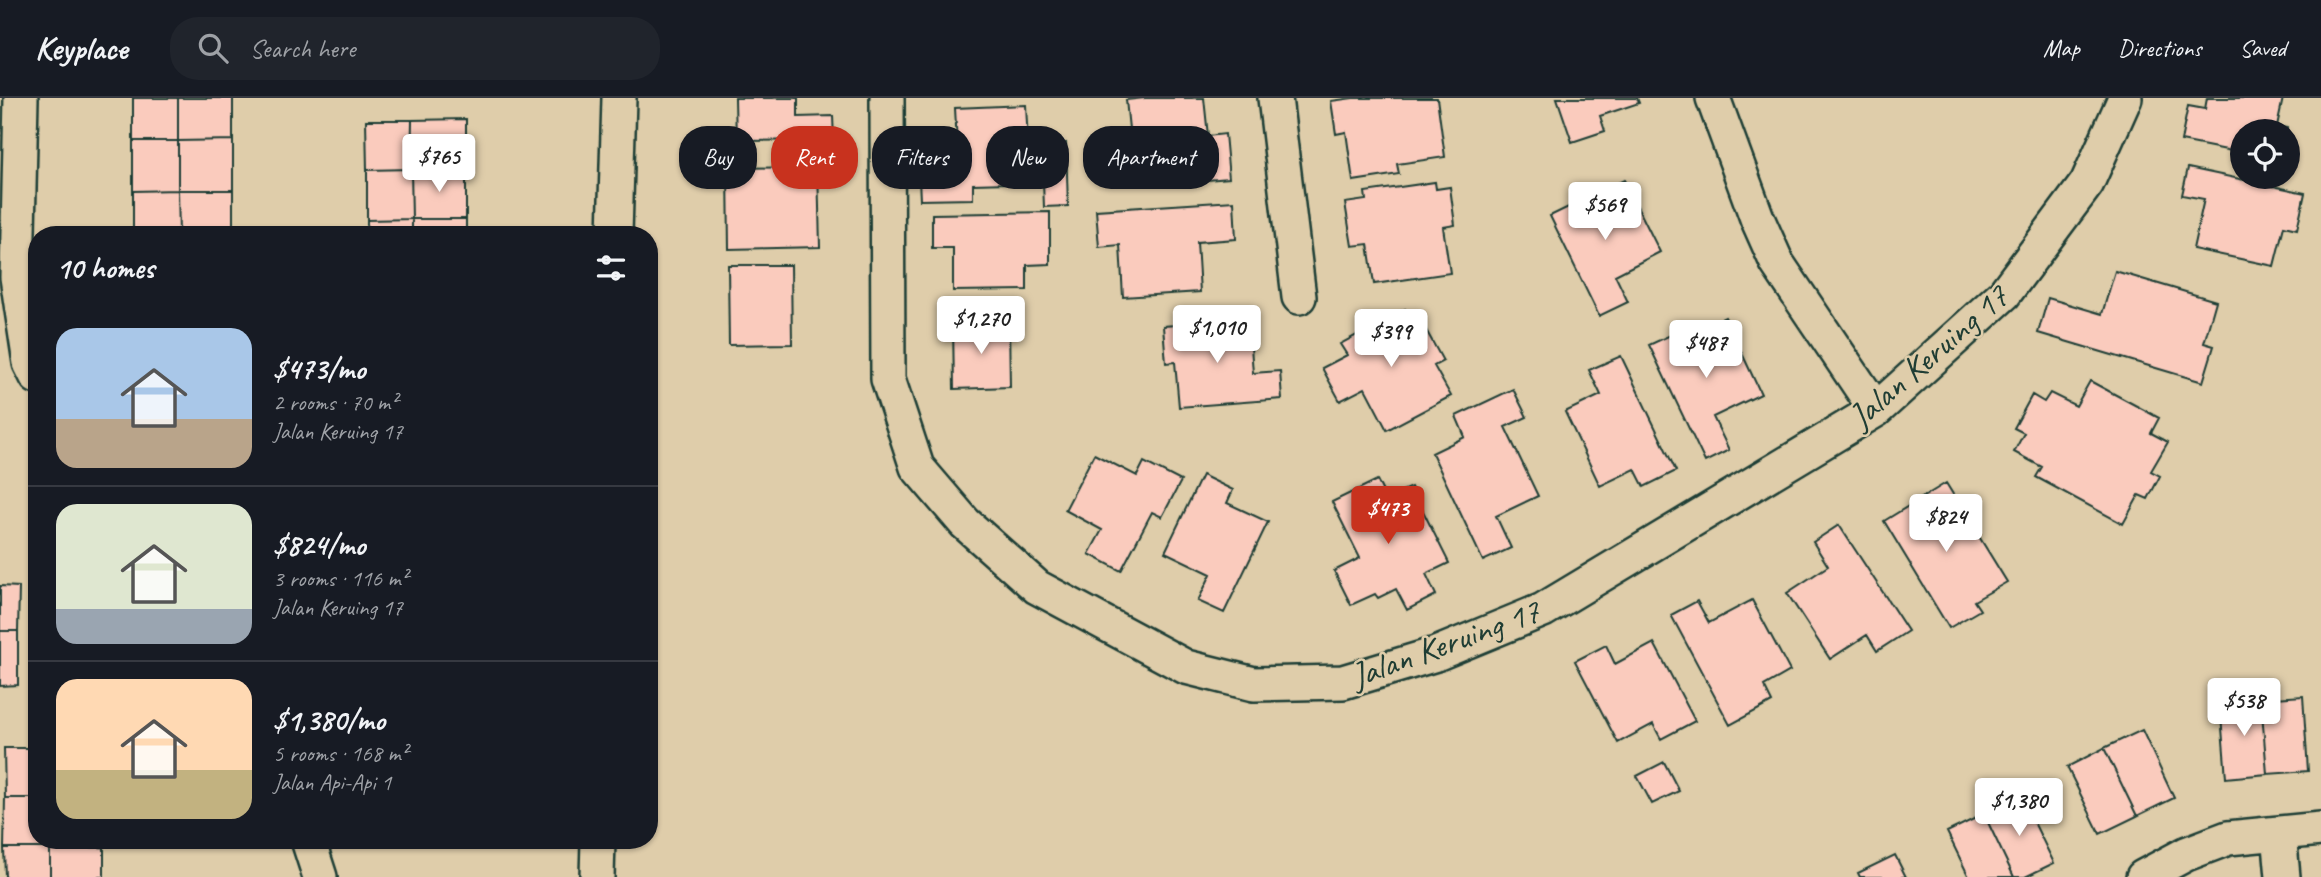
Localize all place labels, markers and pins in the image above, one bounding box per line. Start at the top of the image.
pin: $765 [398,134,480,194]
pin: $569 [1564,183,1646,242]
pin: $1,270 [924,296,1038,356]
pin: $1,010 [1160,306,1274,365]
pin: $399 [1350,310,1432,369]
pin: $487 [1665,320,1747,380]
pin: $473 [1347,486,1429,546]
pin: $824 [1905,494,1987,554]
pin: $538 [2203,678,2285,738]
pin: $1,380 [1962,778,2076,838]

